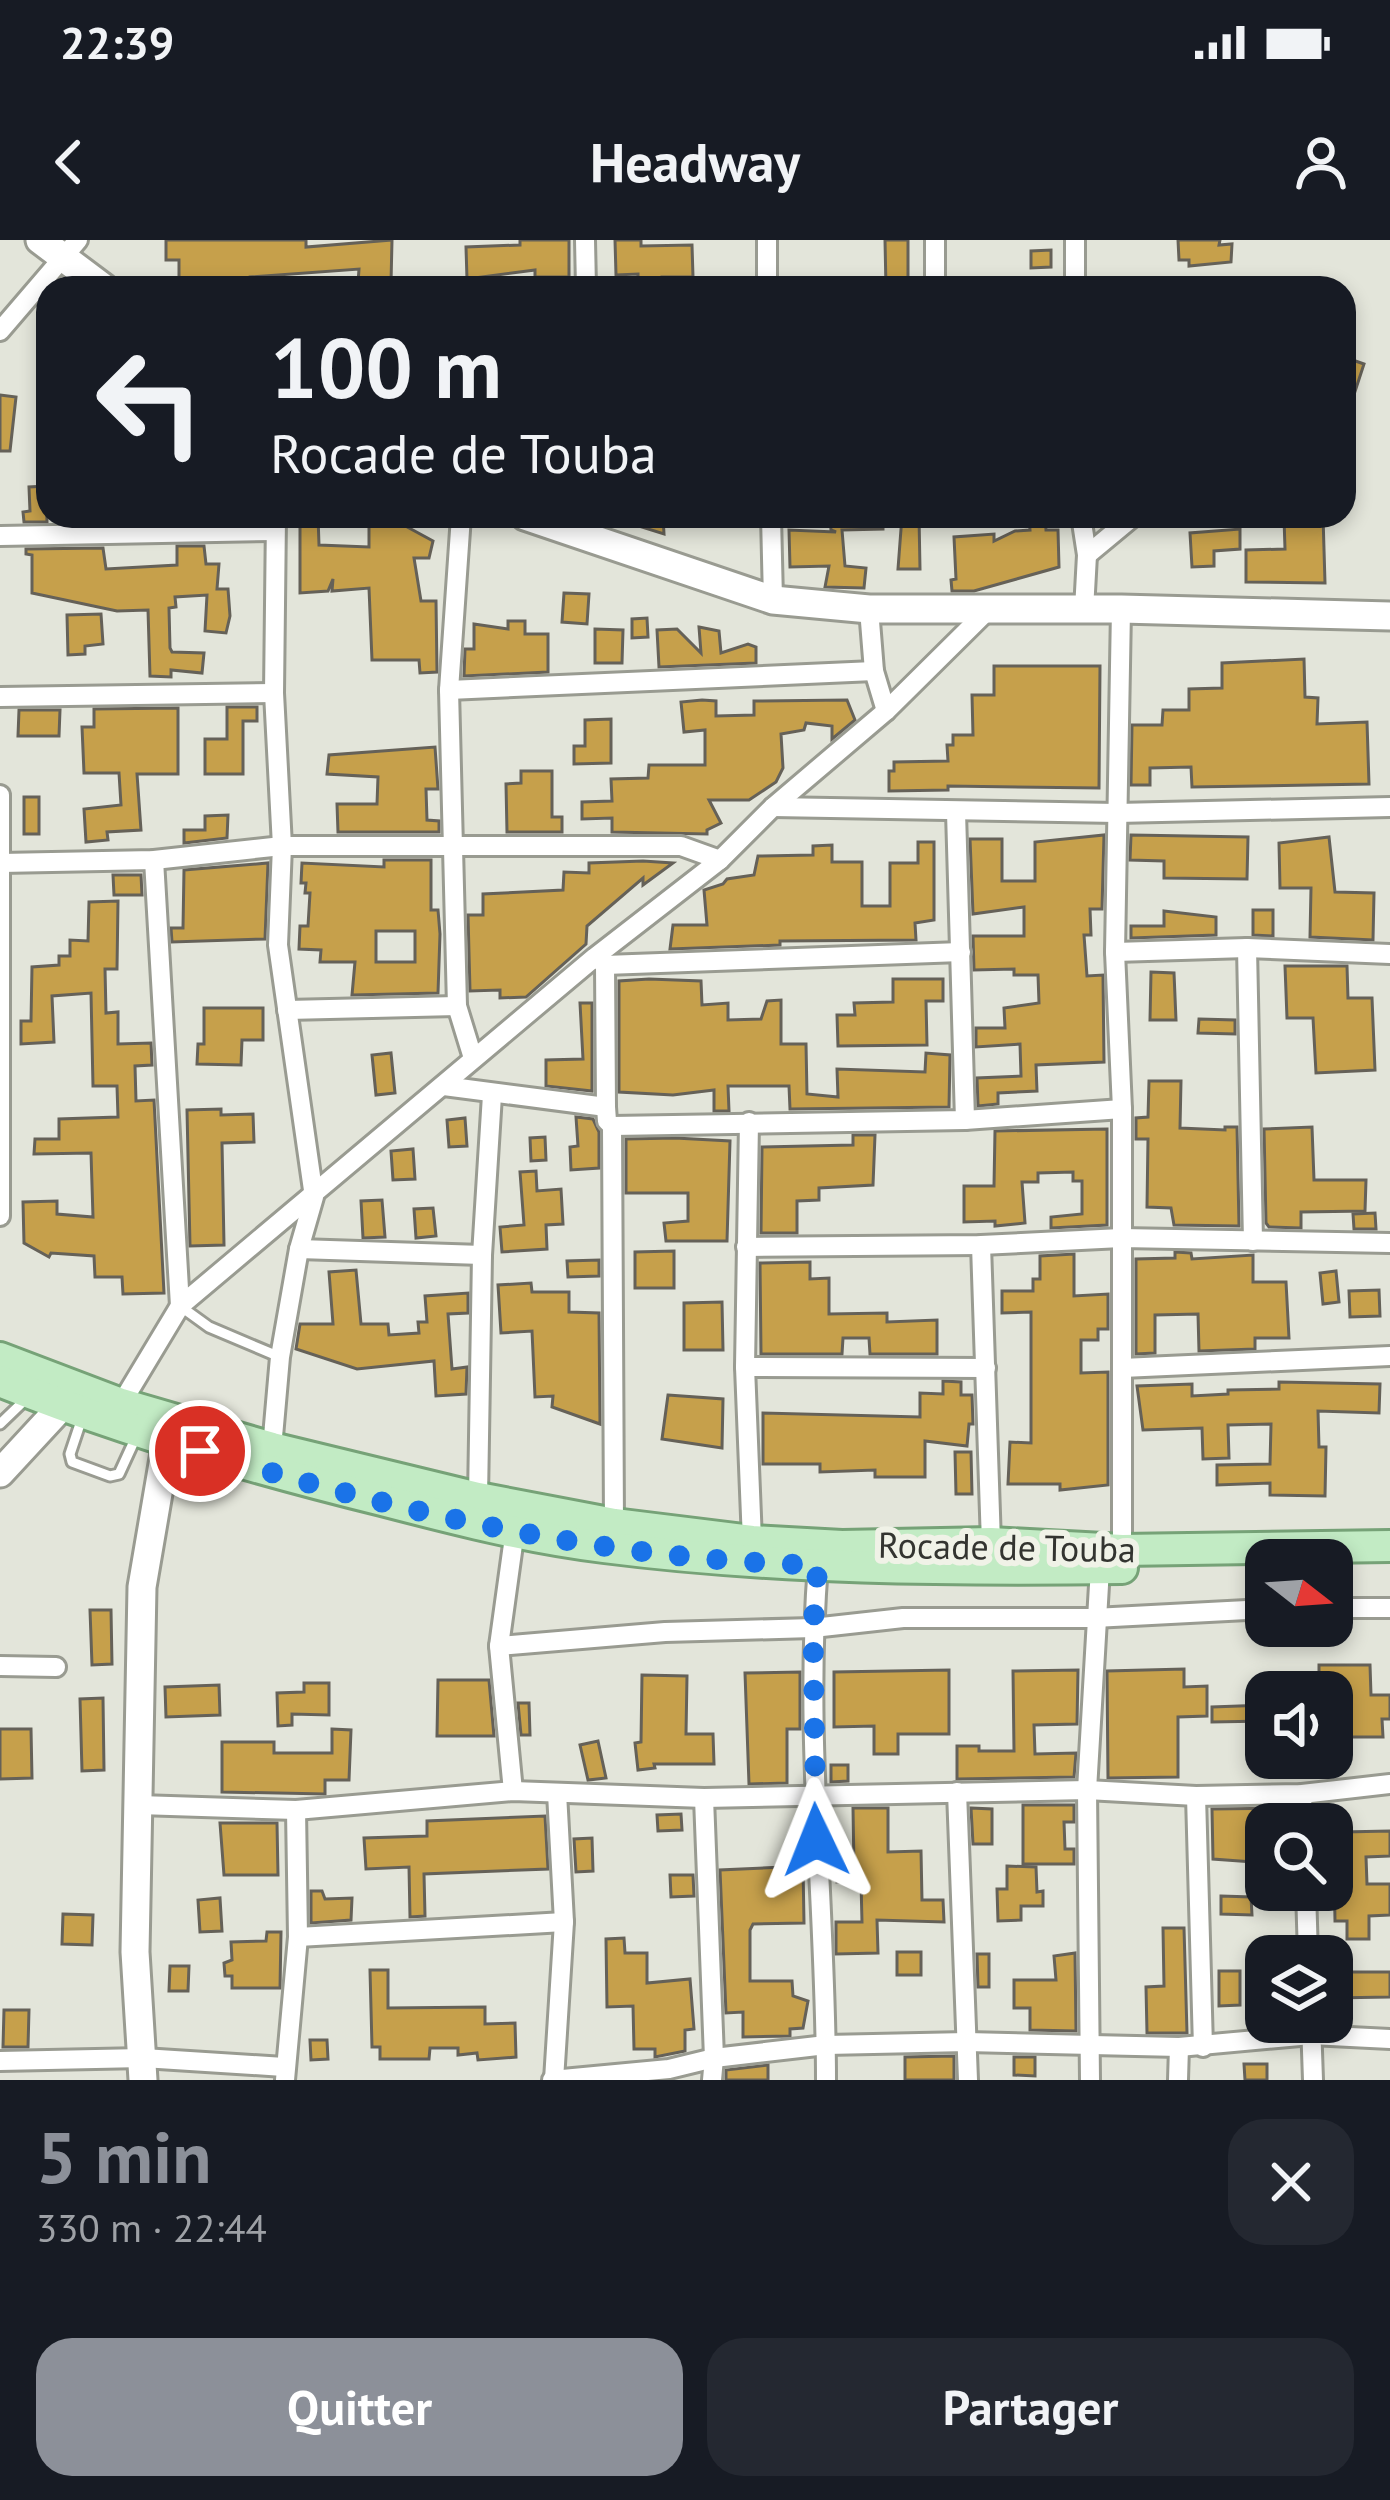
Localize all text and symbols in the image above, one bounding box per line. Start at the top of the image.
text: 22:39 [60,13,174,71]
text: Headway [590,127,800,197]
icon: back [36,129,102,195]
icon: person [1288,129,1354,195]
text: 100 m [270,312,502,421]
icon: left [72,324,228,480]
text: Rocade de Touba [270,418,657,488]
pin [149,1400,251,1502]
icon: arrive [167,1418,233,1484]
street label: Rocade de Touba [878,1521,1136,1572]
north arrow [1245,1539,1353,1647]
map controls [1245,1539,1353,2043]
button: sound [1245,1671,1353,1779]
position arrow [753,1777,879,1903]
button: search [1245,1803,1353,1911]
button: layers [1245,1935,1353,2043]
text: 5 min [36,2110,212,2203]
button: close [1228,2119,1354,2245]
text: 330 m · 22:44 [36,2202,267,2253]
button: Quitter [36,2338,683,2476]
button: Partager [707,2338,1354,2476]

